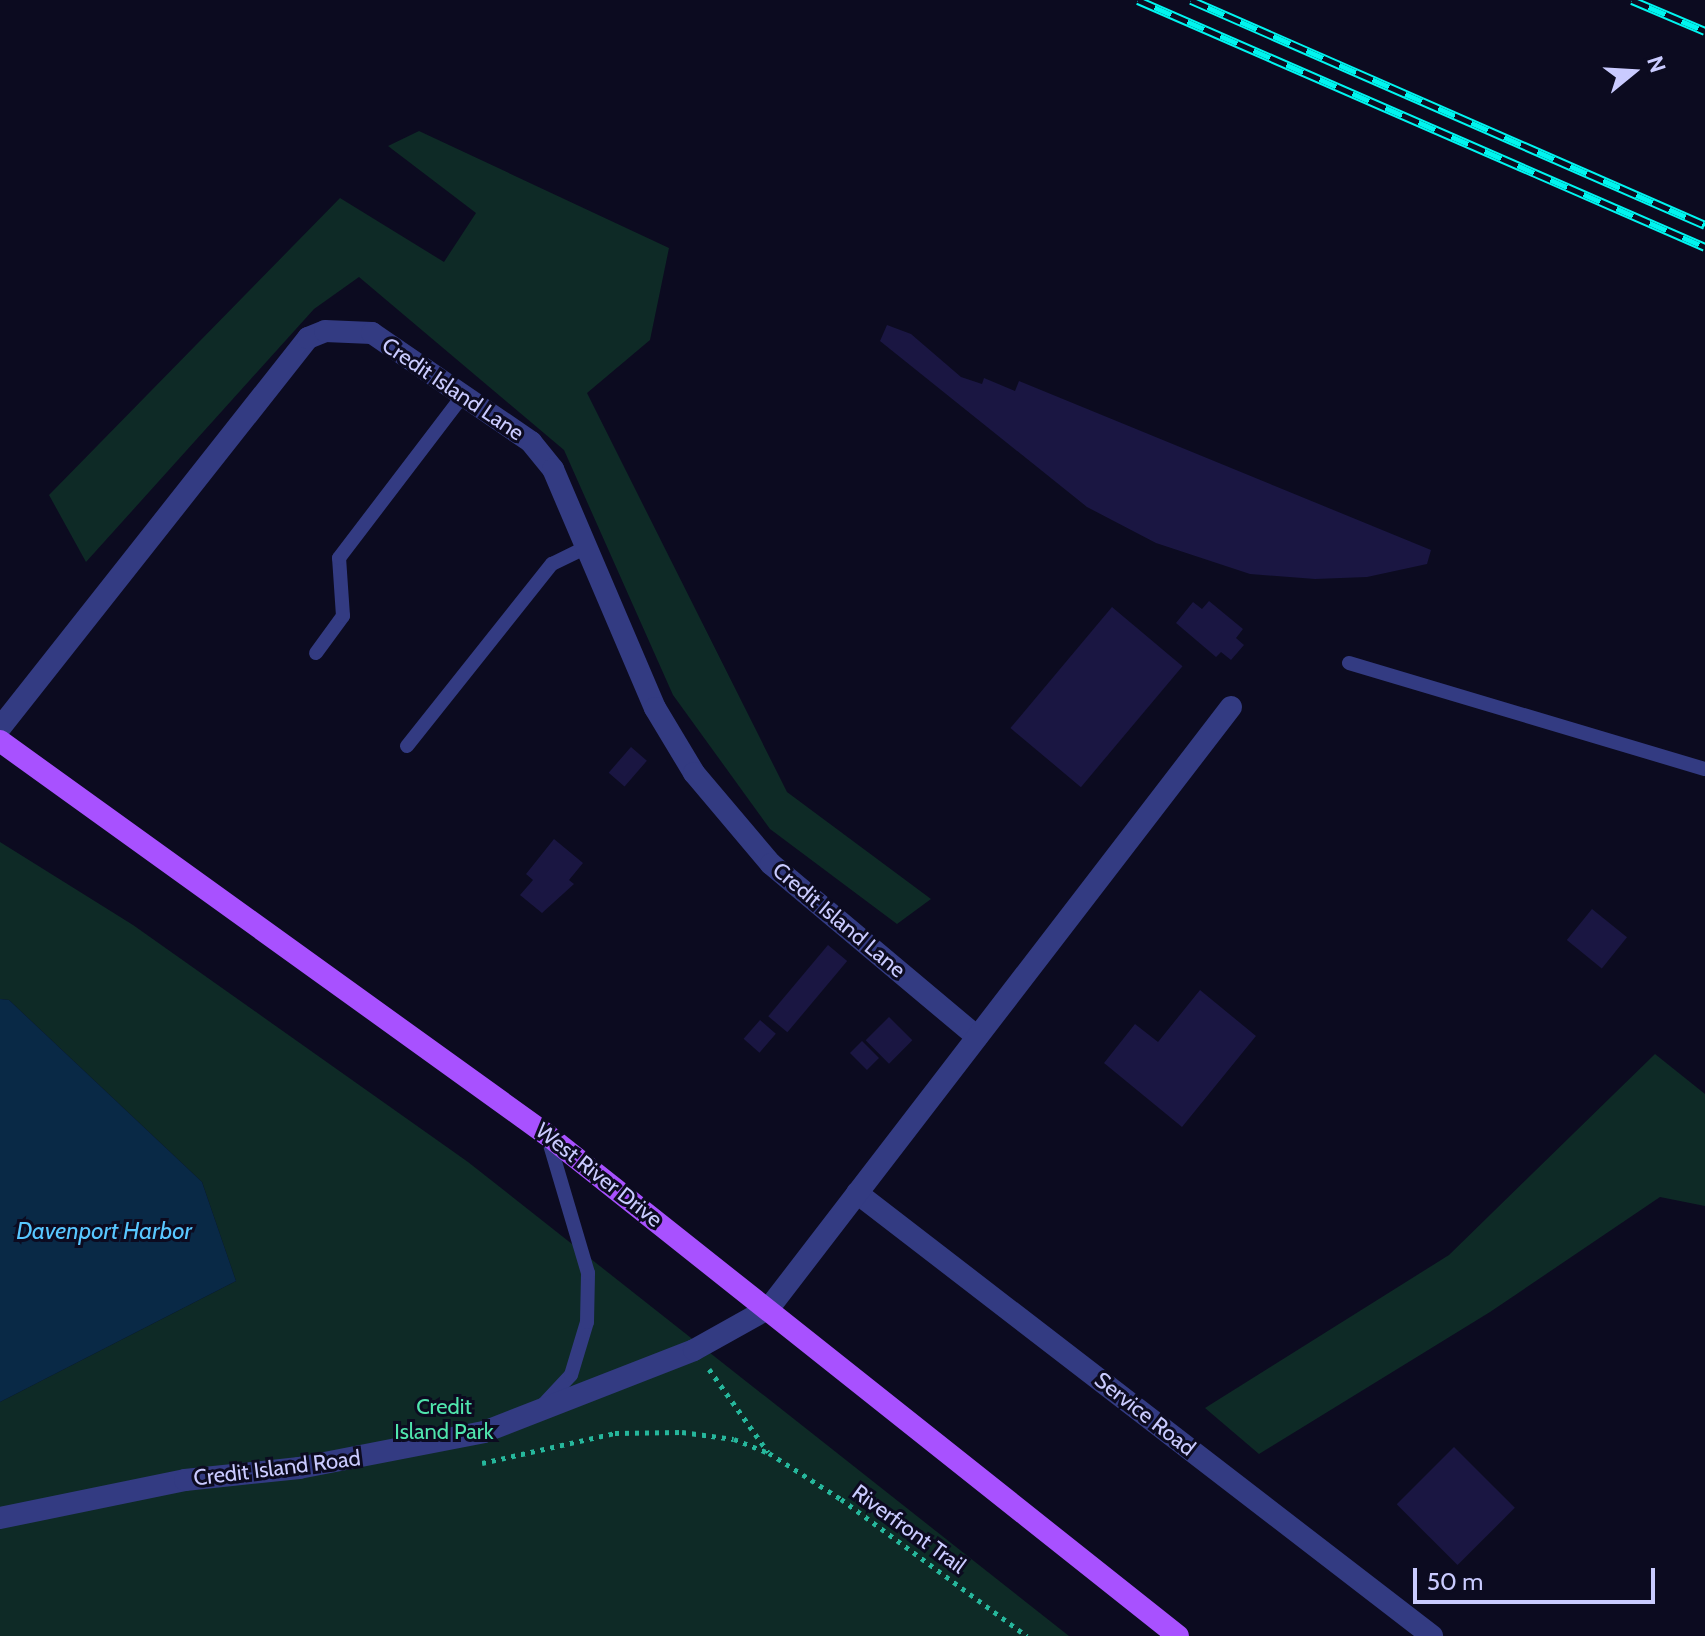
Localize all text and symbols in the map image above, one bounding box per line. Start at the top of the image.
north arrow [1593,32,1673,112]
text: N [1641,53,1672,76]
street label: Credit Island Lane [377,332,529,446]
street label: Credit Island Lane [767,857,911,983]
street label: West River Drive [530,1117,668,1233]
water label: Davenport Harbor [16,1217,192,1245]
street label: Service Road [1089,1367,1201,1461]
park label: Credit Island Park [394,1393,494,1444]
street label: Credit Island Road [192,1445,362,1491]
street label: Riverfront Trail [847,1479,971,1579]
scale bar [1417,1552,1659,1602]
text: 50 m [1427,1567,1483,1596]

